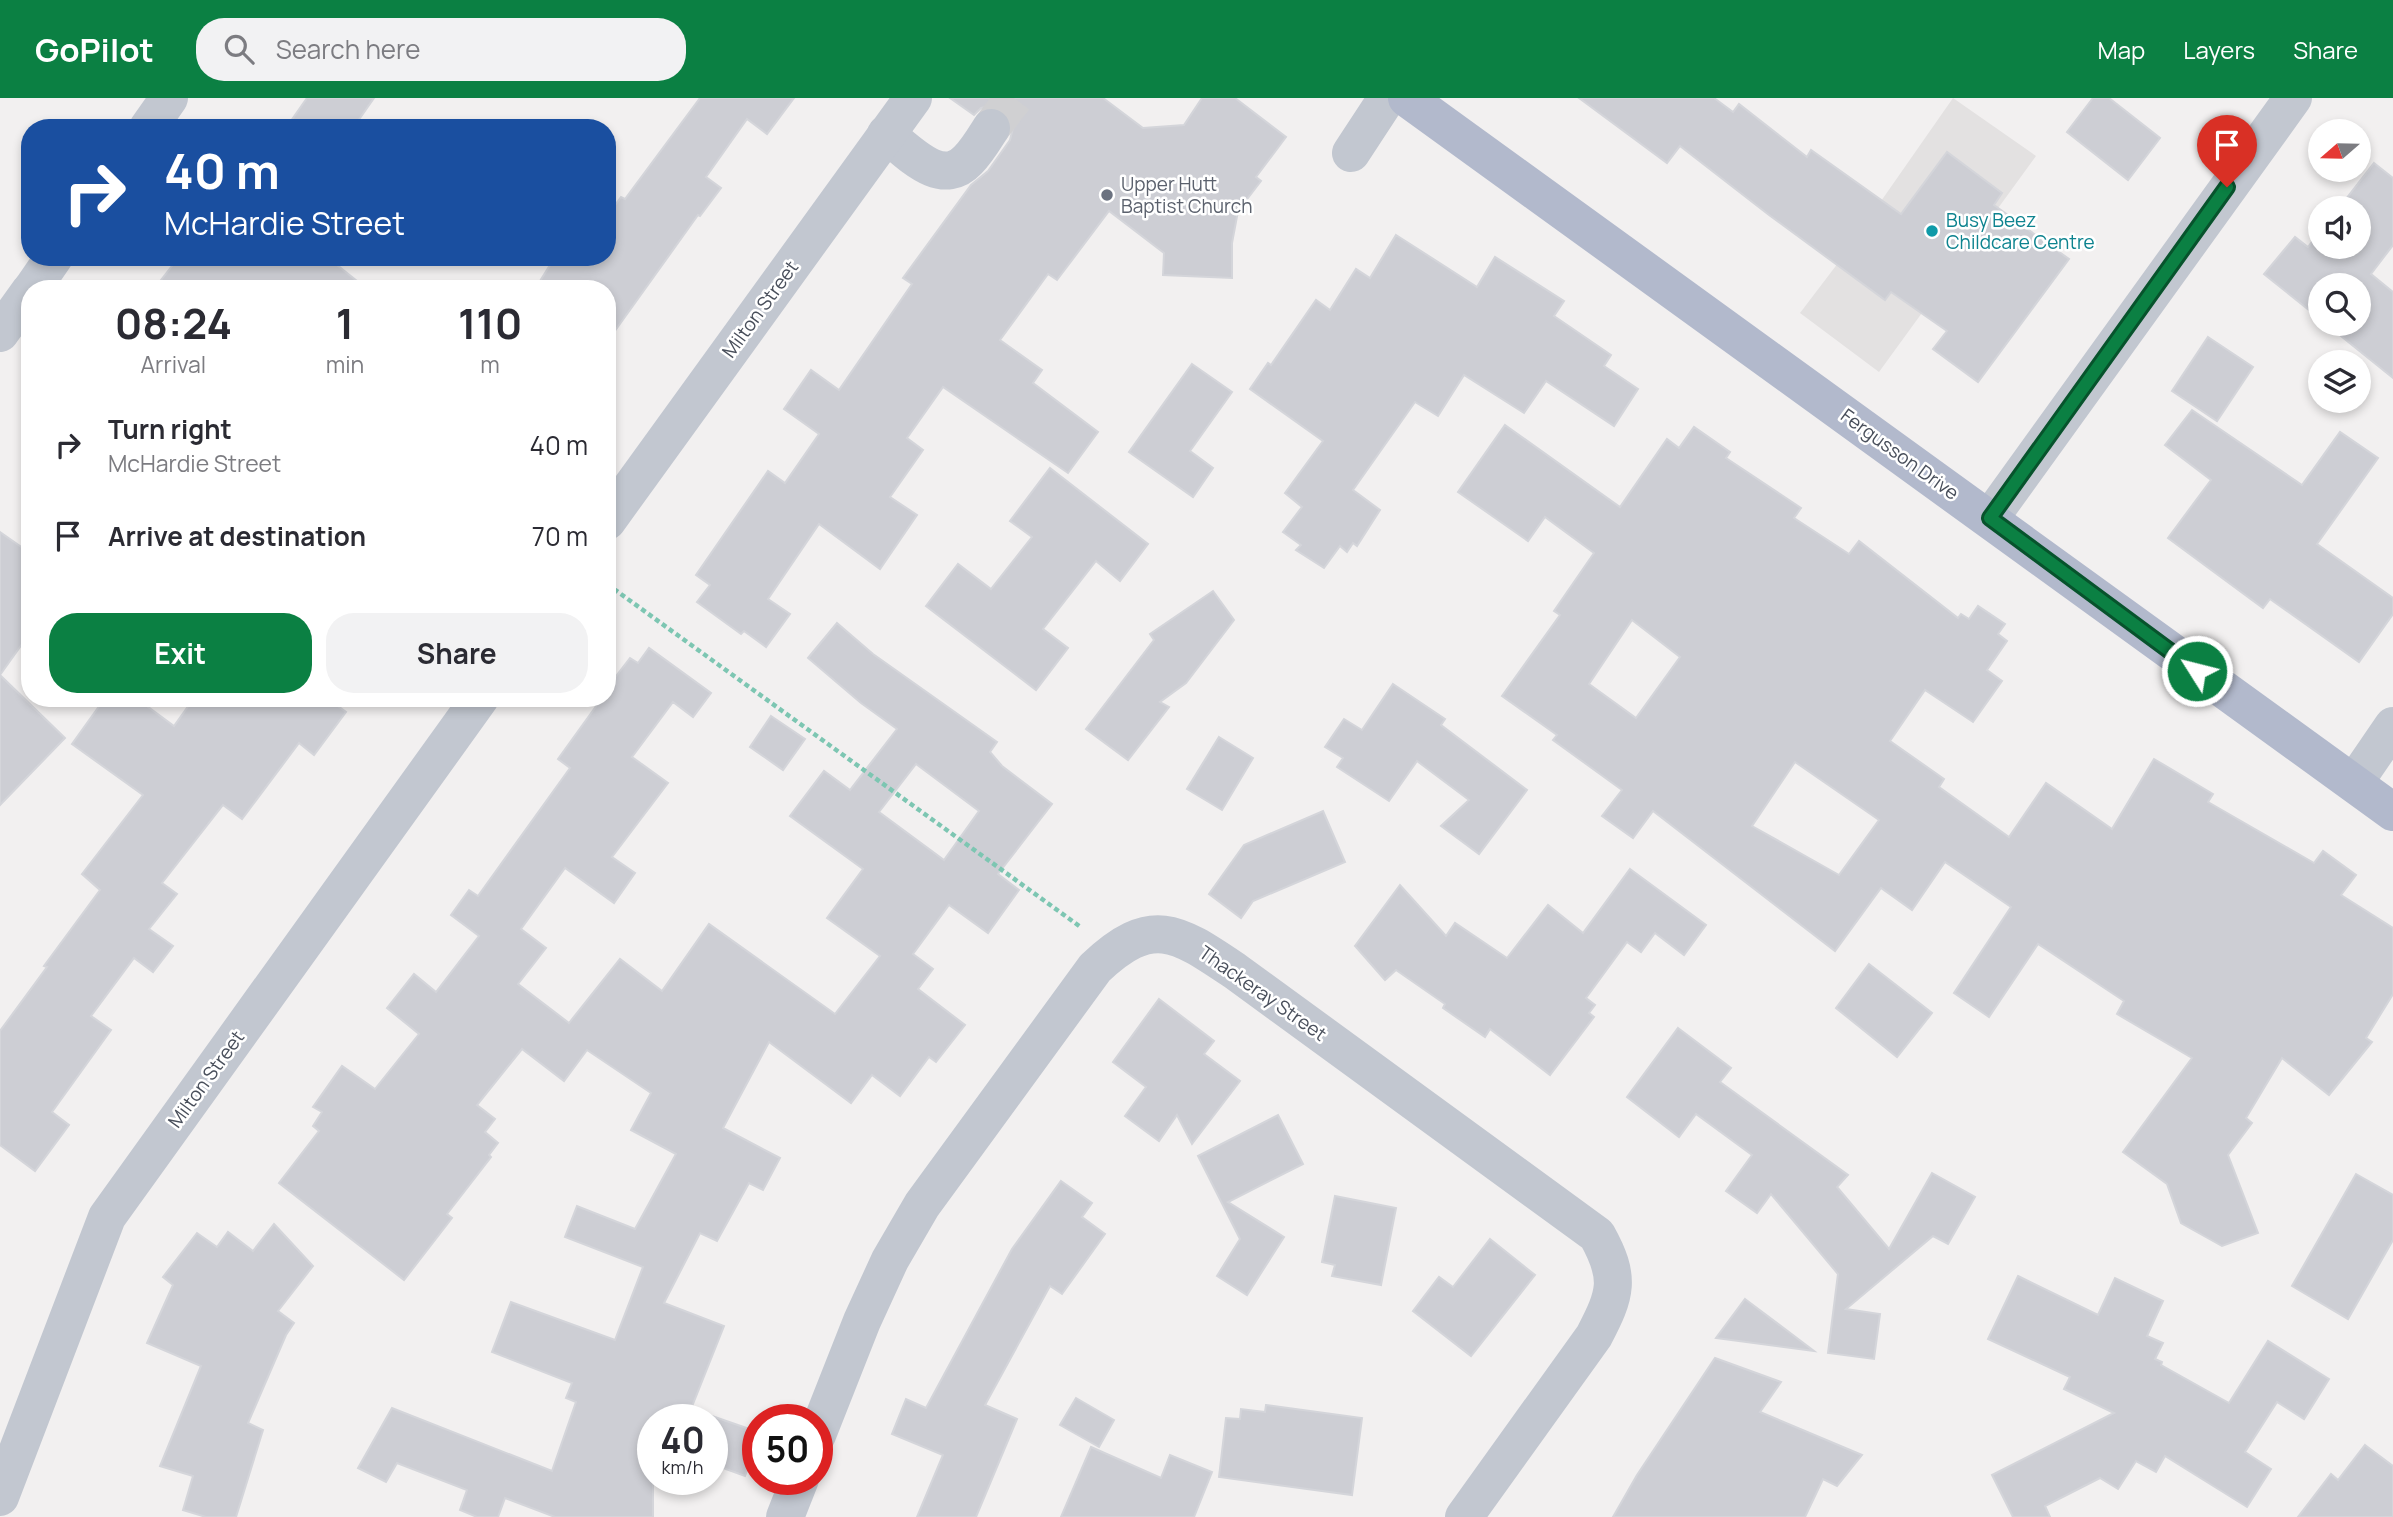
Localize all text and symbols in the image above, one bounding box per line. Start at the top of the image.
search box [196,18,686,81]
text: GoPilot [35,27,154,72]
icon: search [220,30,258,68]
text: Search here [276,31,420,67]
text: Map [2098,33,2145,66]
text: Layers [2183,33,2255,66]
text: Share [2293,33,2358,66]
pin [2197,115,2257,187]
north arrow [2308,119,2371,182]
map controls [2308,119,2371,413]
icon: arrive [2208,126,2246,164]
text: 40 m [164,137,280,204]
icon: right [49,147,140,238]
place label: Upper Hutt Baptist Church [1121,171,1253,219]
marker: Upper Hutt Baptist Church [1099,187,1115,203]
button: sound [2308,196,2371,259]
text: McHardie Street [164,201,405,245]
place label: Busy Beez Childcare Centre [1946,207,2095,255]
marker: Busy Beez Childcare Centre [1924,223,1940,239]
street label: Milton Street [716,255,804,363]
button: search [2308,273,2371,336]
text: 08:24 [115,294,232,352]
text: 1 [336,294,354,352]
text: 110 [458,294,522,352]
text: Arrival [141,348,206,380]
text: min [326,348,364,380]
text: m [480,348,500,380]
button: layers [2308,350,2371,413]
street label: Fergusson Drive [1836,402,1964,506]
text: Turn right [108,411,232,447]
icon: right [49,426,87,464]
text: 40 m [530,427,588,463]
text: McHardie Street [108,447,281,479]
icon: arrive [49,517,87,555]
text: Arrive at destination [108,518,366,554]
text: 70 m [532,518,588,554]
button: Exit [49,613,312,693]
button: Share [326,613,588,693]
position arrow [2160,634,2234,708]
street label: Thackeray Street [1194,939,1332,1047]
street label: Milton Street [162,1025,250,1133]
speed limit sign: 50 [742,1404,833,1495]
text: 40 [660,1416,705,1464]
text: km/h [662,1455,703,1479]

